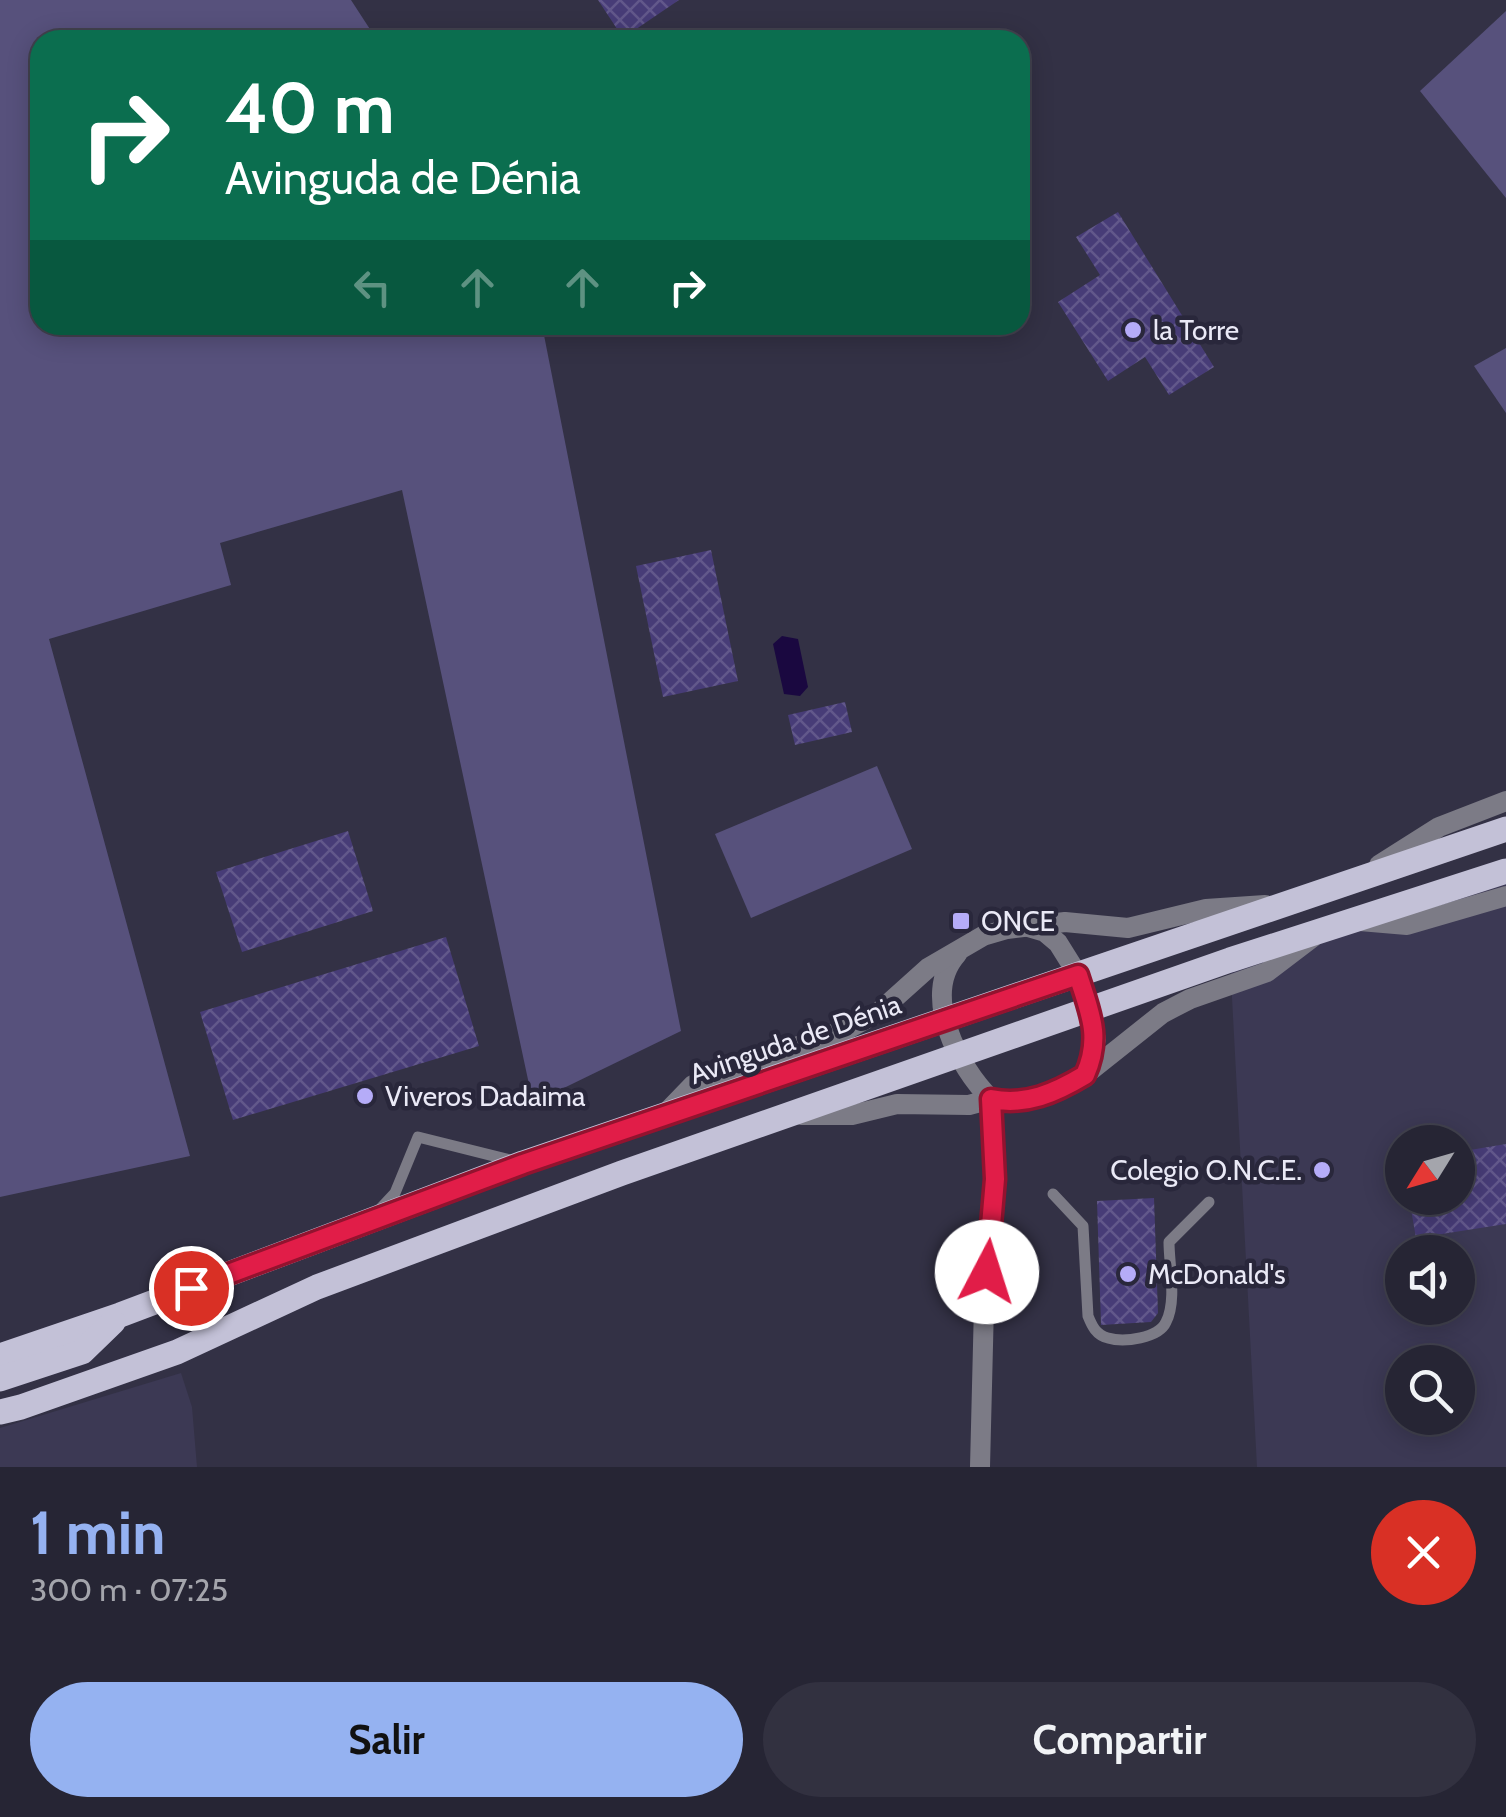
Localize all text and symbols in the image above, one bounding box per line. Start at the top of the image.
text: 40 m [225,65,394,151]
icon: right [60,70,190,200]
text: Avinguda de Dénia [225,151,581,205]
icon: left [345,260,400,315]
icon: ahead [450,260,505,315]
icon: ahead [555,260,610,315]
icon: right [660,260,715,315]
place label: la Torre [1153,313,1239,347]
marker: la Torre [1122,319,1144,341]
place label: ONCE [981,904,1055,938]
marker: ONCE [950,910,972,932]
street label: Avinguda de Dénia [685,987,906,1091]
place label: Viveros Dadaima [385,1079,586,1113]
marker: Viveros Dadaima [354,1085,376,1107]
north arrow [1385,1125,1475,1215]
map controls [1385,1125,1475,1435]
place label: Colegio O.N.C.E. [1110,1153,1302,1187]
marker: Colegio O.N.C.E. [1311,1159,1333,1181]
position arrow [935,1220,1039,1324]
button: sound [1385,1235,1475,1325]
pin [149,1246,234,1331]
place label: McDonald's [1148,1257,1286,1291]
icon: arrive [164,1261,219,1316]
marker: McDonald's [1117,1263,1139,1285]
button: search [1385,1345,1475,1435]
text: 1 min [30,1496,165,1569]
button: close [1371,1500,1476,1605]
text: 300 m · 07:25 [30,1570,228,1609]
button: Salir [30,1682,743,1797]
button: Compartir [763,1682,1476,1797]

